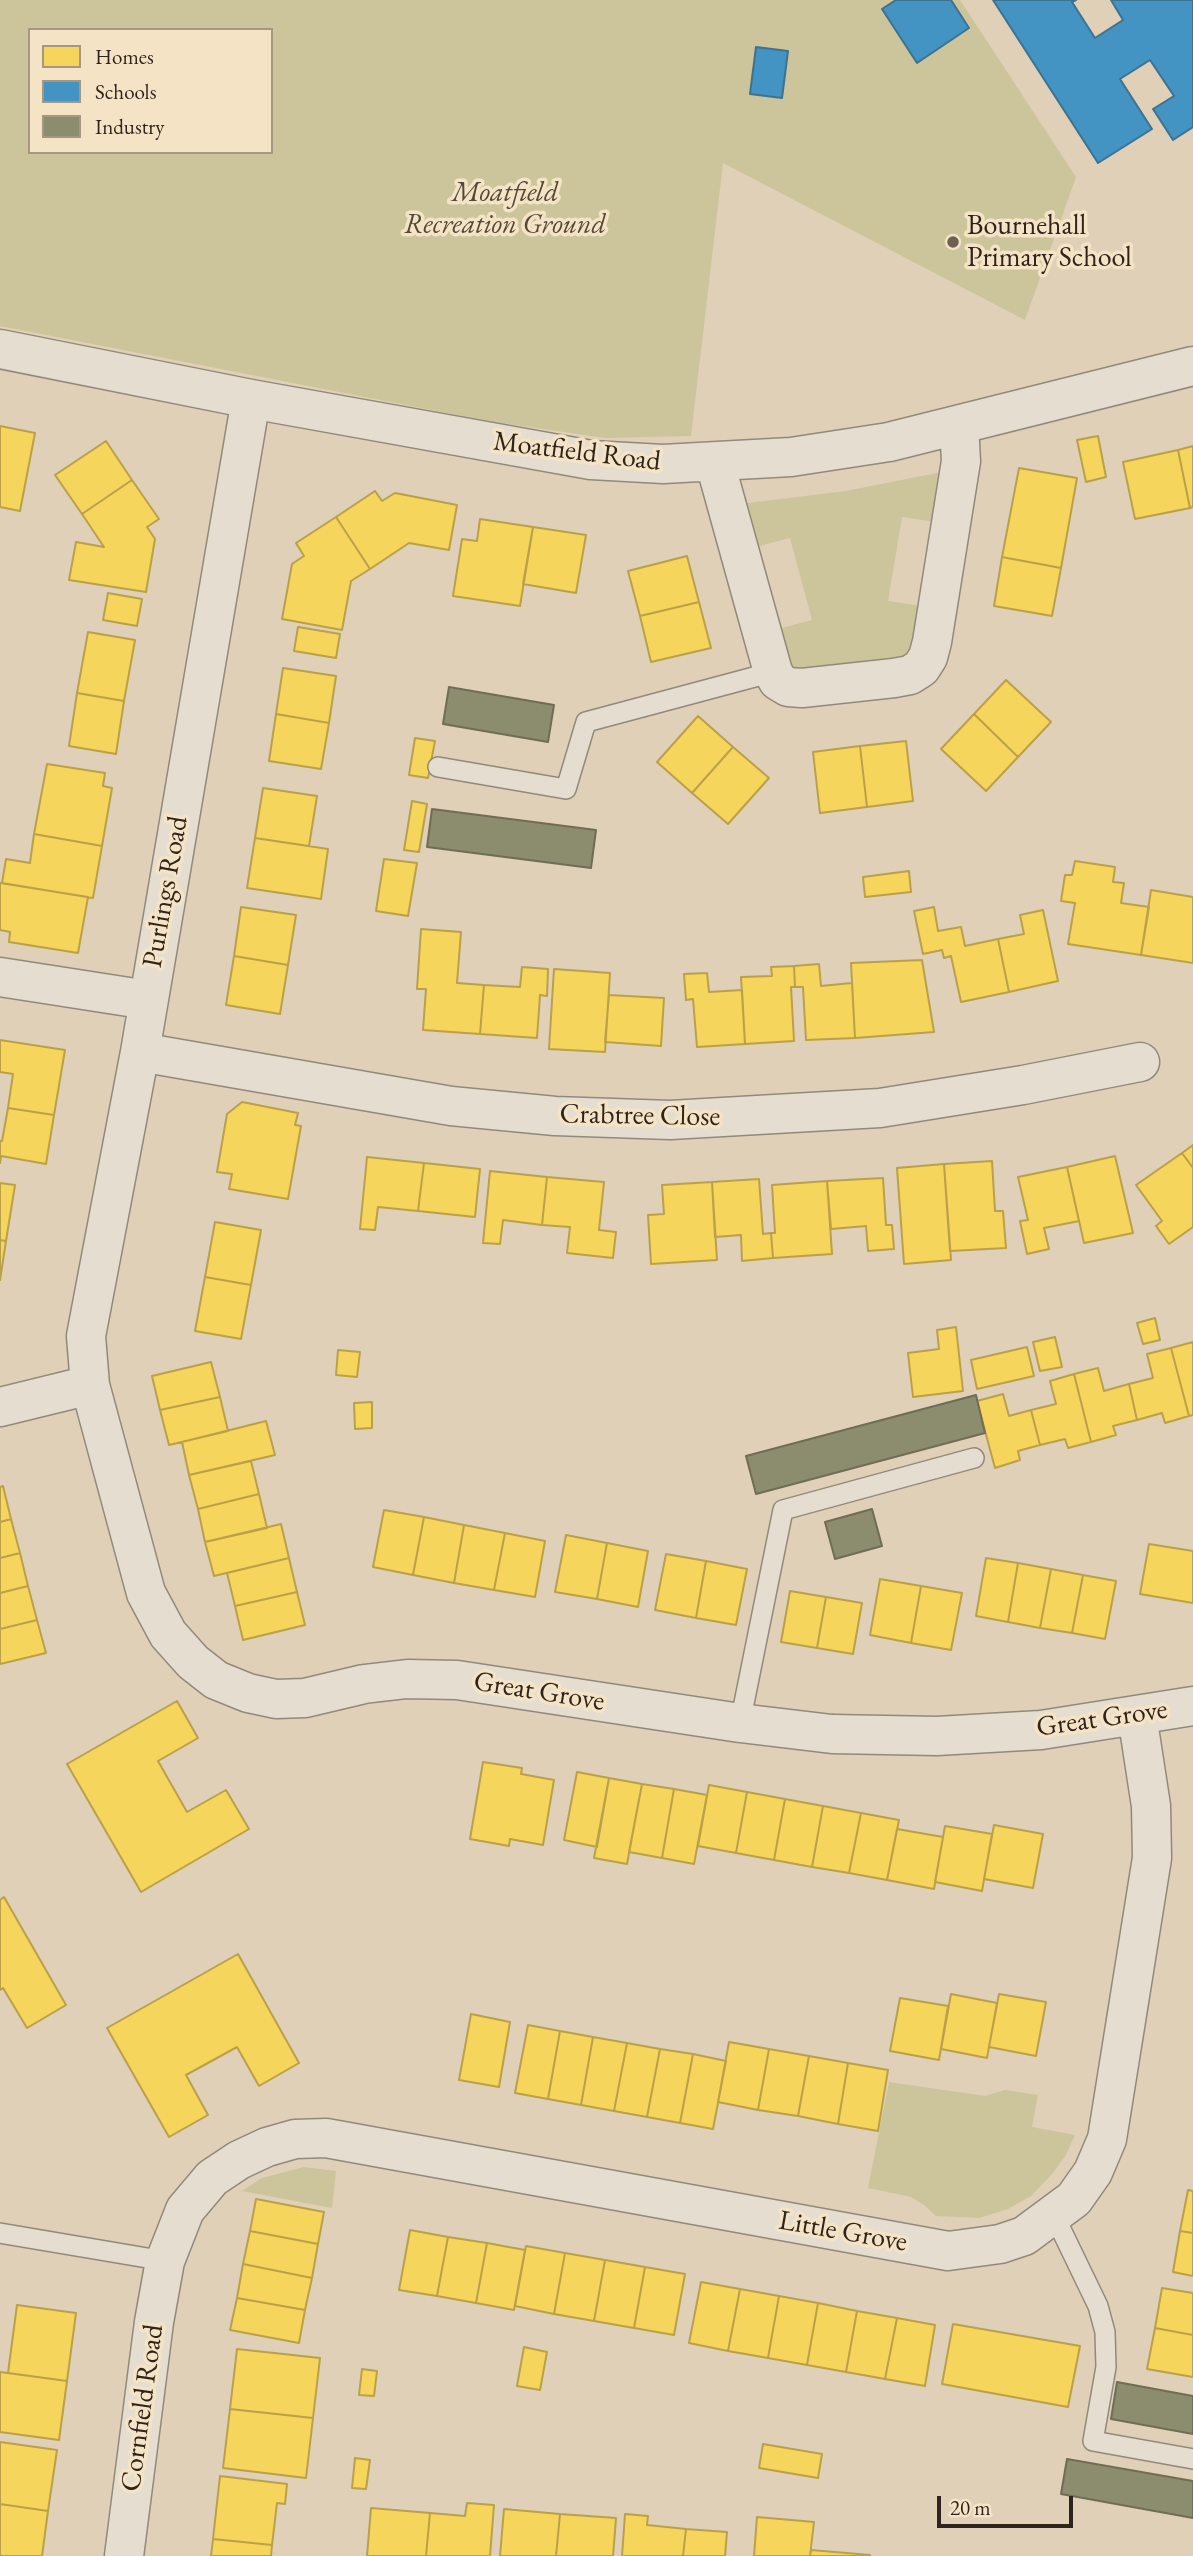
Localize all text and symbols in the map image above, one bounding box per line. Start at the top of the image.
legend [28,28,273,154]
text: Homes [95,43,154,70]
text: Schools [95,78,156,105]
text: Industry [95,113,165,140]
park label: Moatfield Recreation Ground [404,176,606,242]
place label: Bournehall Primary School [967,209,1132,275]
marker: Bournehall Primary School [945,234,961,250]
street label: Moatfield Road [491,425,663,479]
street label: Purlings Road [136,814,196,970]
street label: Crabtree Close [559,1098,721,1134]
street label: Great Grove [471,1665,607,1719]
street label: Great Grove [1034,1693,1170,1745]
street label: Little Grove [776,2204,910,2260]
street label: Cornfield Road [115,2322,171,2494]
scale bar [941,2482,1078,2526]
text: 20 m [950,2494,991,2521]

